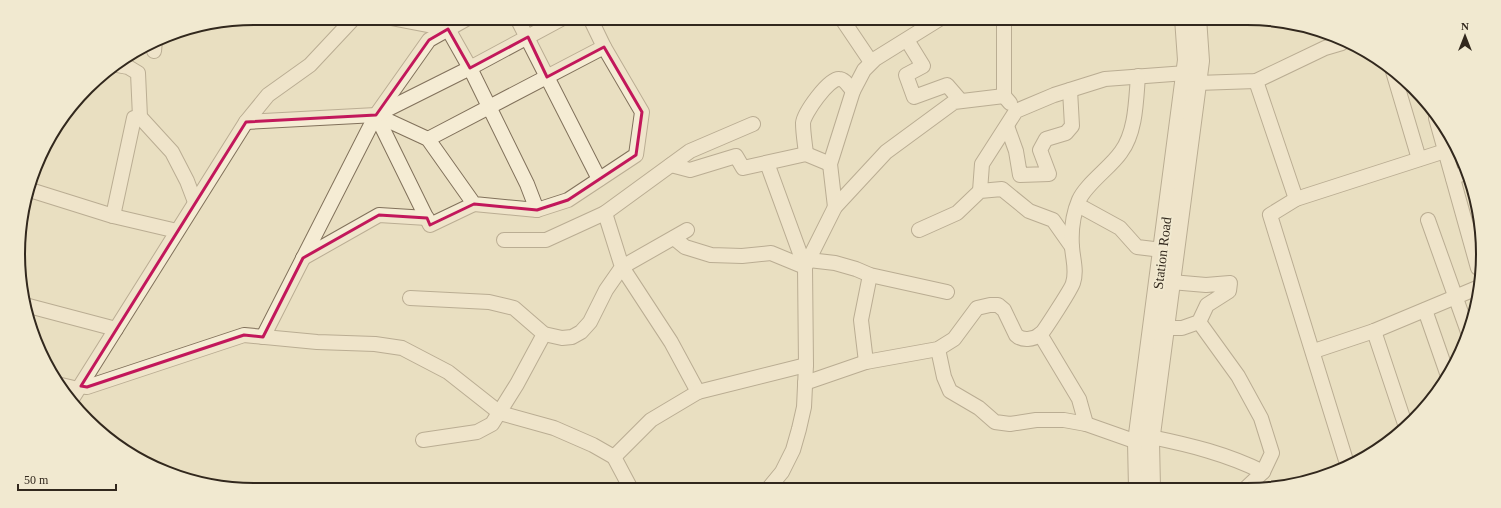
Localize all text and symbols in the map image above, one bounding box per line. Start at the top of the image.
north arrow [1445,16,1485,56]
text: N [1461,20,1469,32]
street label: Station Road [1151,216,1174,290]
scale bar [18,466,116,492]
text: 50 m [24,473,49,487]

